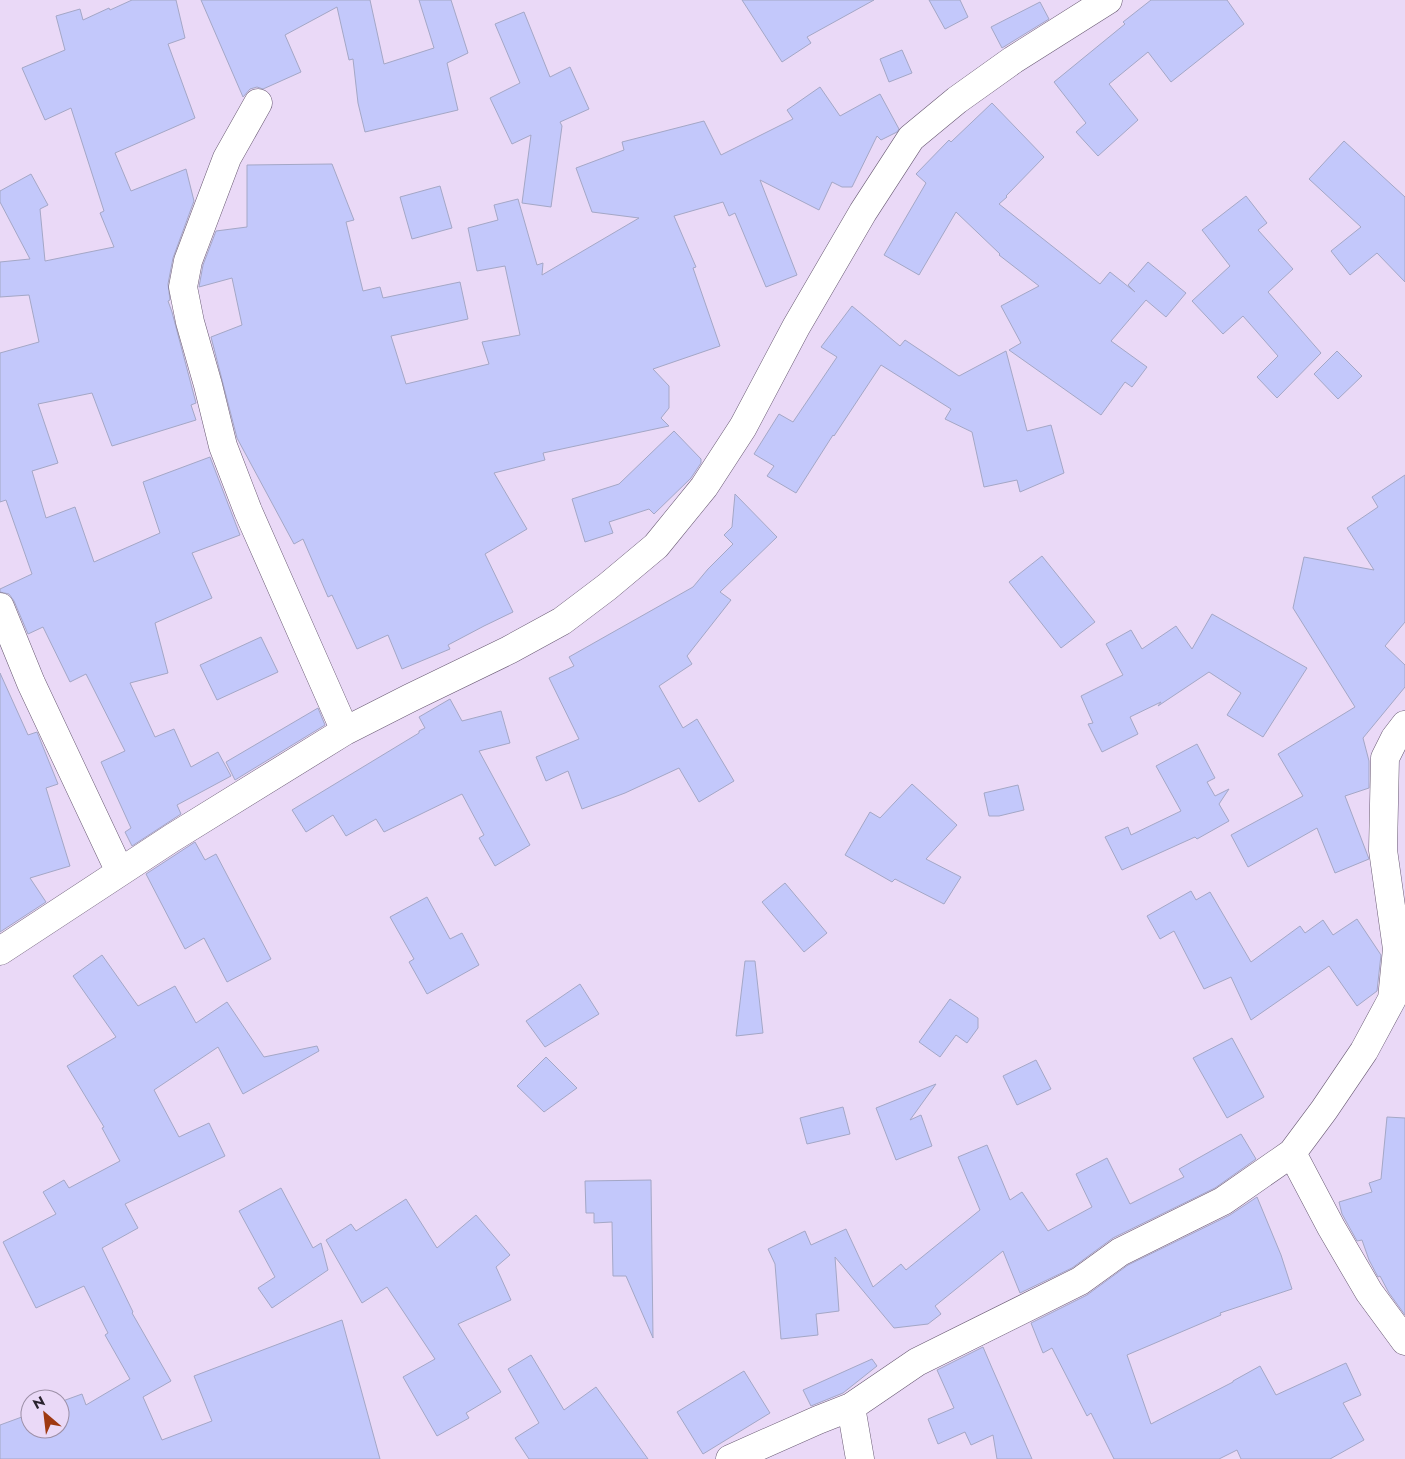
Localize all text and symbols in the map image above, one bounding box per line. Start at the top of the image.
north arrow [20,1389,70,1439]
text: N [29,1391,49,1414]

